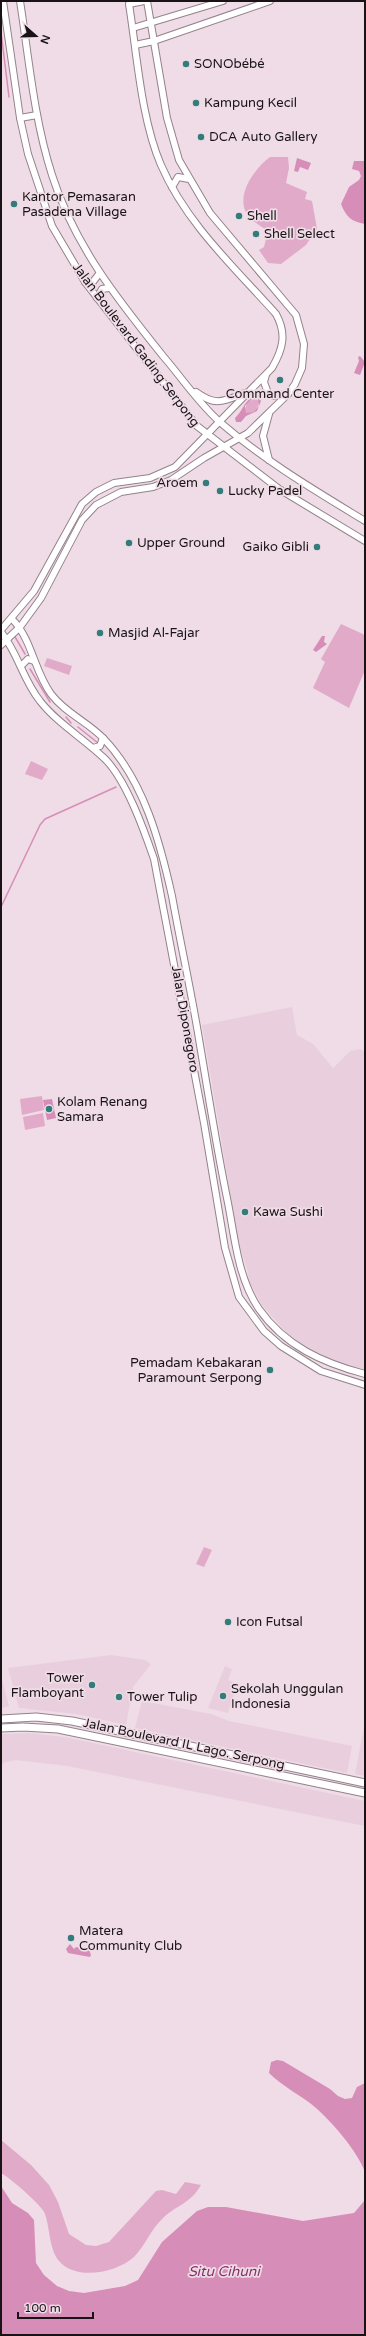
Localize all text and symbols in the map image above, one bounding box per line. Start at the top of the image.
north arrow [16,16,56,56]
text: N [37,33,53,46]
place label: SONObébé [194,56,265,72]
marker: SONObébé [181,59,191,69]
place label: Kampung Kecil [204,95,297,111]
marker: Kampung Kecil [191,98,201,108]
place label: DCA Auto Gallery [209,129,317,145]
marker: DCA Auto Gallery [196,132,206,142]
place label: Kantor Pemasaran Pasadena Village [22,189,136,220]
marker: Kantor Pemasaran Pasadena Village [9,199,19,209]
place label: Shell [247,208,277,224]
marker: Shell [234,211,244,221]
place label: Shell Select [264,226,335,242]
marker: Shell Select [251,229,261,239]
street label: Jalan Boulevard Gading Serpong [69,260,203,430]
marker: Command Center [275,375,285,385]
place label: Command Center [226,386,334,402]
place label: Aroem [156,475,198,491]
marker: Aroem [201,478,211,488]
place label: Lucky Padel [228,483,302,499]
marker: Lucky Padel [215,486,225,496]
place label: Upper Ground [137,535,225,551]
marker: Upper Ground [124,538,134,548]
place label: Gaiko Gibli [243,539,309,555]
marker: Gaiko Gibli [312,542,322,552]
place label: Masjid Al-Fajar [108,625,199,641]
marker: Masjid Al-Fajar [95,628,105,638]
street label: Jalan Diponegoro [168,964,202,1074]
place label: Kolam Renang Samara [57,1094,147,1125]
marker: Kolam Renang Samara [44,1104,54,1114]
place label: Kawa Sushi [253,1204,323,1220]
marker: Kawa Sushi [240,1207,250,1217]
place label: Pemadam Kebakaran Paramount Serpong [130,1355,262,1386]
marker: Pemadam Kebakaran Paramount Serpong [265,1365,275,1375]
place label: Icon Futsal [236,1614,303,1630]
marker: Icon Futsal [223,1617,233,1627]
place label: Tower Flamboyant [11,1670,84,1701]
marker: Tower Flamboyant [87,1680,97,1690]
place label: Sekolah Unggulan Indonesia [231,1681,343,1712]
place label: Tower Tulip [127,1689,198,1705]
marker: Sekolah Unggulan Indonesia [218,1691,228,1701]
marker: Tower Tulip [114,1692,124,1702]
street label: Jalan Boulevard IL Lago. Serpong [82,1715,286,1773]
place label: Matera Community Club [79,1923,182,1954]
marker: Matera Community Club [66,1933,76,1943]
water label: Situ Cihuni [188,2263,261,2280]
scale bar [18,2294,93,2320]
text: 100 m [24,2301,61,2315]

